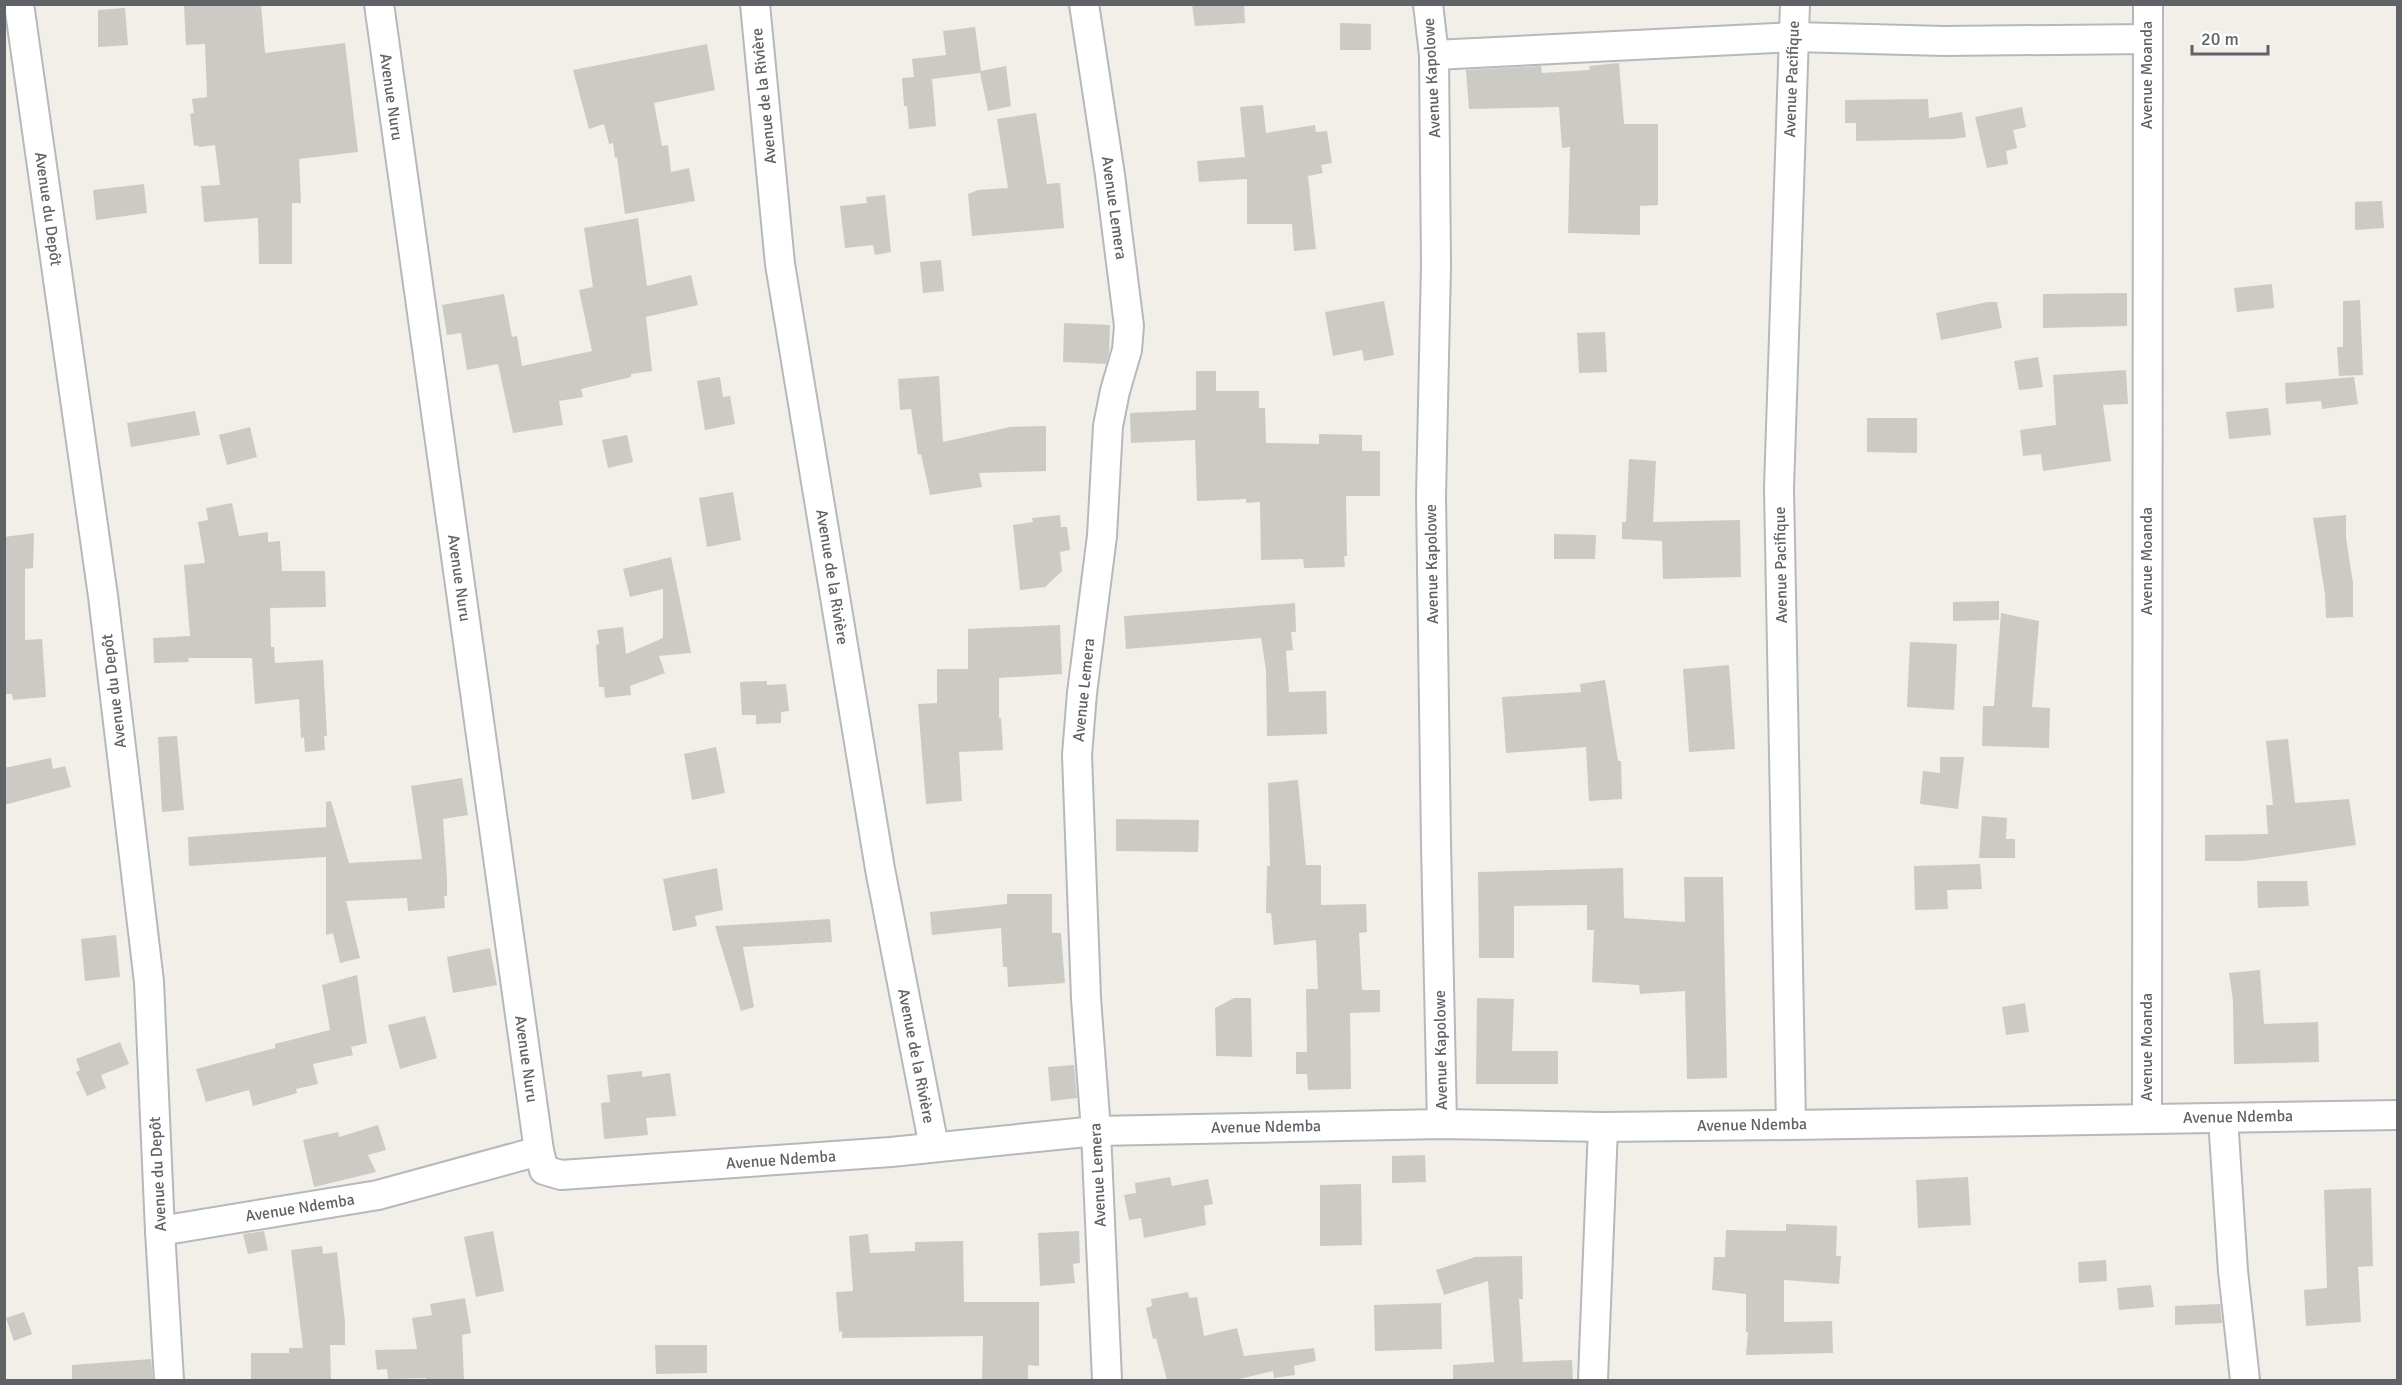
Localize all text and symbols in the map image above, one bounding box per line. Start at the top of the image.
street label: Avenue Kapolowe [1419,18,1445,138]
scale bar [2192,18,2268,56]
street label: Avenue Pacifique [1780,20,1804,138]
street label: Avenue Moanda [2137,21,2157,129]
street label: Avenue de la Rivière [747,27,781,165]
text: 20 m [2201,28,2239,50]
street label: Avenue Nuru [375,52,407,142]
street label: Avenue du Depôt [30,151,66,268]
street label: Avenue Lemera [1097,155,1131,261]
street label: Avenue Kapolowe [1421,504,1443,624]
street label: Avenue Pacifique [1770,506,1792,624]
street label: Avenue Moanda [2137,507,2157,615]
street label: Avenue de la Rivière [811,508,853,646]
street label: Avenue Nuru [443,533,475,623]
street label: Avenue du Depôt [97,632,131,749]
street label: Avenue Lemera [1069,637,1099,743]
street label: Avenue de la Rivière [893,987,939,1125]
street label: Avenue Kapolowe [1430,990,1452,1110]
street label: Avenue Moanda [2137,993,2157,1101]
street label: Avenue Nuru [510,1014,542,1104]
street label: Avenue Ndemba [2183,1106,2293,1128]
street label: Avenue Ndemba [1697,1114,1807,1136]
street label: Avenue du Depôt [145,1116,171,1232]
street label: Avenue Ndemba [1211,1116,1321,1138]
street label: Avenue Lemera [1085,1122,1111,1228]
street label: Avenue Ndemba [725,1146,837,1174]
street label: Avenue Ndemba [244,1190,356,1226]

